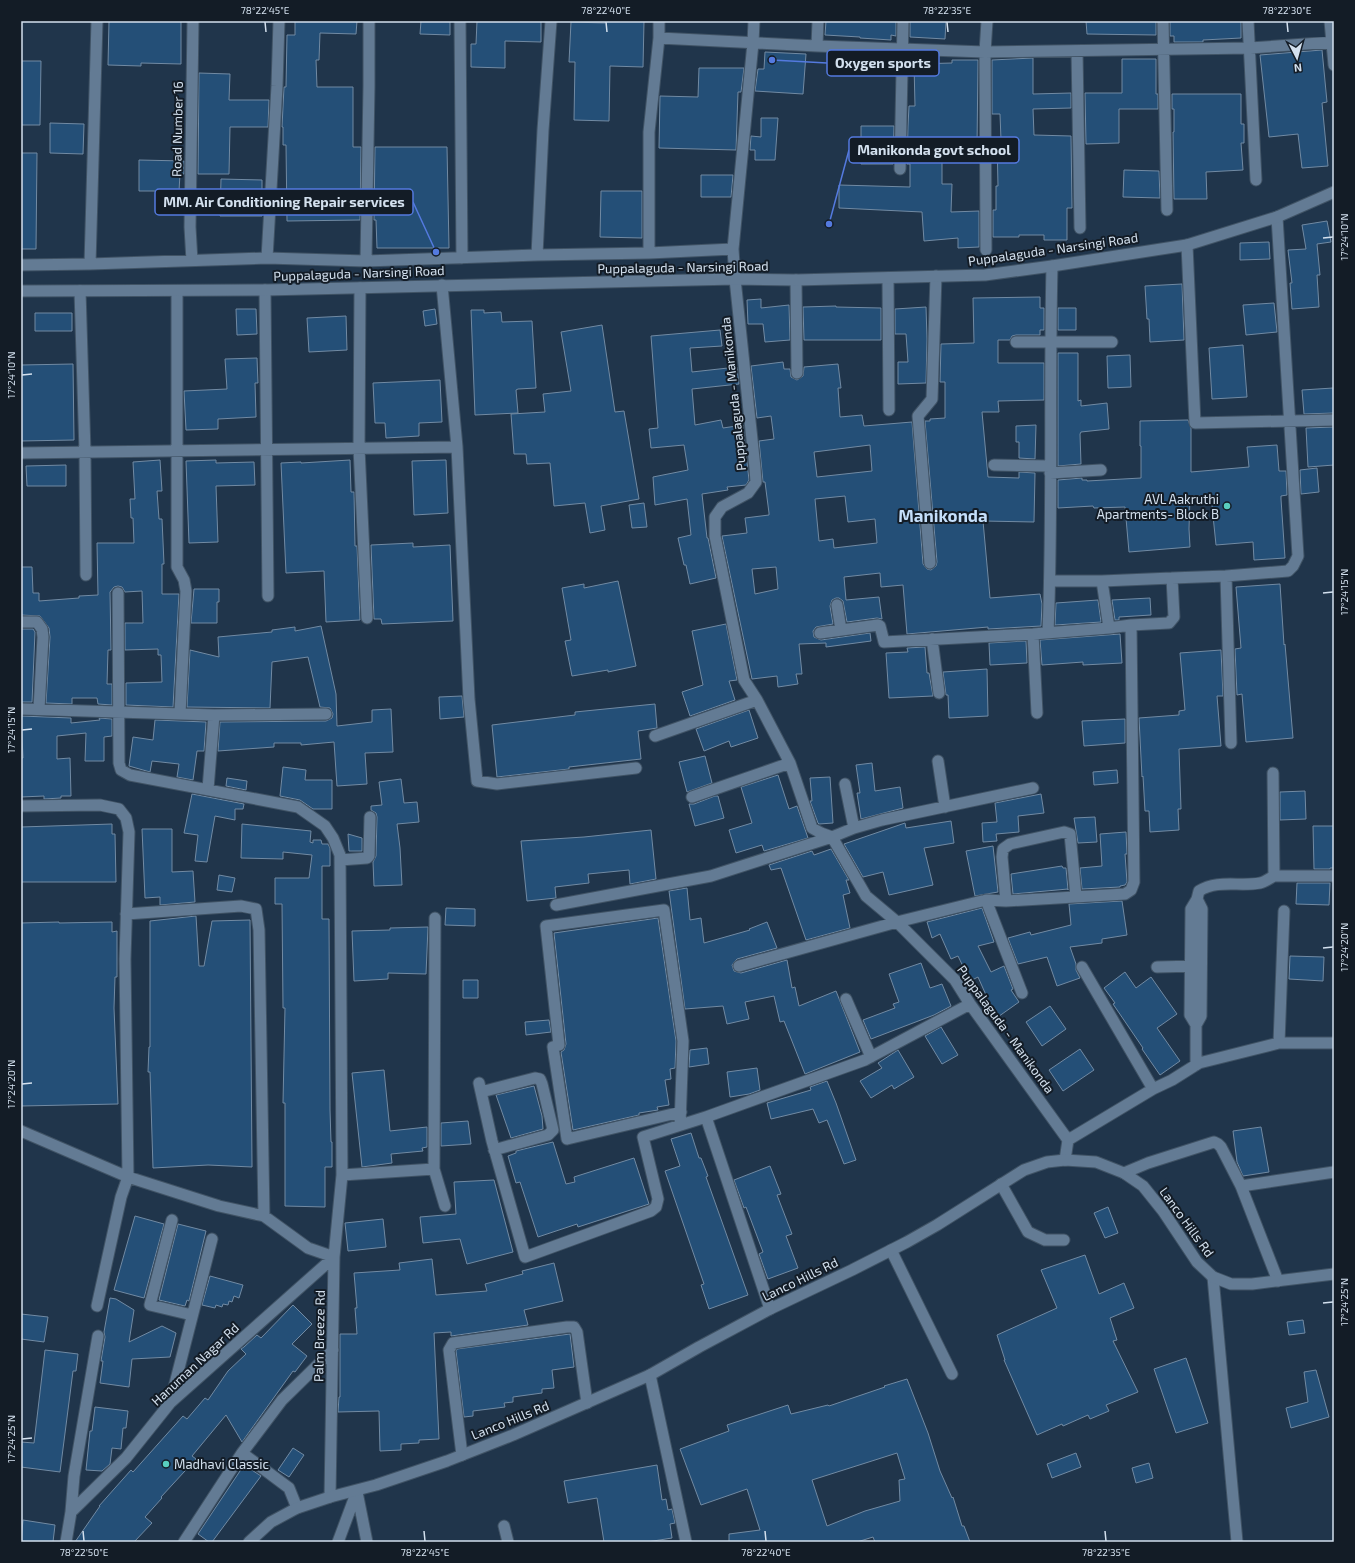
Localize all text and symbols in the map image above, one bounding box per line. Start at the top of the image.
text: 78°22'45"E [241,4,290,16]
text: 78°22'40"E [581,4,631,16]
text: 78°22'35"E [923,4,971,16]
text: 78°22'30"E [1263,4,1312,16]
north arrow [1277,38,1317,78]
callout: Oxygen sports [827,50,939,76]
text: Oxygen sports [835,54,931,71]
text: N [1293,62,1303,75]
street label: Road Number 16 [168,81,186,177]
callout: Manikonda govt school [849,137,1019,163]
text: Manikonda govt school [857,141,1011,158]
callout: MM. Air Conditioning Repair services [155,189,413,215]
text: MM. Air Conditioning Repair services [163,193,405,210]
text: 17°24'10"N [1338,213,1350,261]
street label: Puppalaguda - Narsingi Road [967,229,1139,269]
street label: Puppalaguda - Narsingi Road [597,258,769,276]
street label: Puppalaguda - Narsingi Road [273,262,445,284]
street label: Puppalaguda - Manikonda [717,316,749,472]
text: 17°24'10"N [5,351,17,399]
place label: AVL Aakruthi Apartments- Block B [1097,491,1219,522]
marker: AVL Aakruthi Apartments- Block B [1222,501,1232,511]
district label: Manikonda [898,505,988,525]
text: 17°24'15"N [1338,569,1350,615]
text: 17°24'15"N [5,707,17,753]
text: 17°24'20"N [1338,923,1350,971]
street label: Puppalaguda - Manikonda [954,962,1058,1096]
text: 17°24'20"N [5,1060,17,1108]
street label: Lanco Hills Rd [1156,1184,1218,1260]
street label: Lanco Hills Rd [759,1254,841,1304]
text: 17°24'25"N [1338,1278,1350,1326]
street label: Palm Breeze Rd [310,1290,328,1382]
street label: Hanuman Nagar Rd [148,1319,242,1409]
street label: Lanco Hills Rd [469,1397,551,1443]
text: 17°24'25"N [5,1415,17,1463]
place label: Madhavi Classic [174,1456,269,1472]
marker: Madhavi Classic [161,1459,171,1469]
text: 78°22'50"E [60,1546,109,1558]
text: 78°22'45"E [401,1546,450,1558]
text: 78°22'40"E [741,1546,791,1558]
text: 78°22'35"E [1082,1546,1130,1558]

